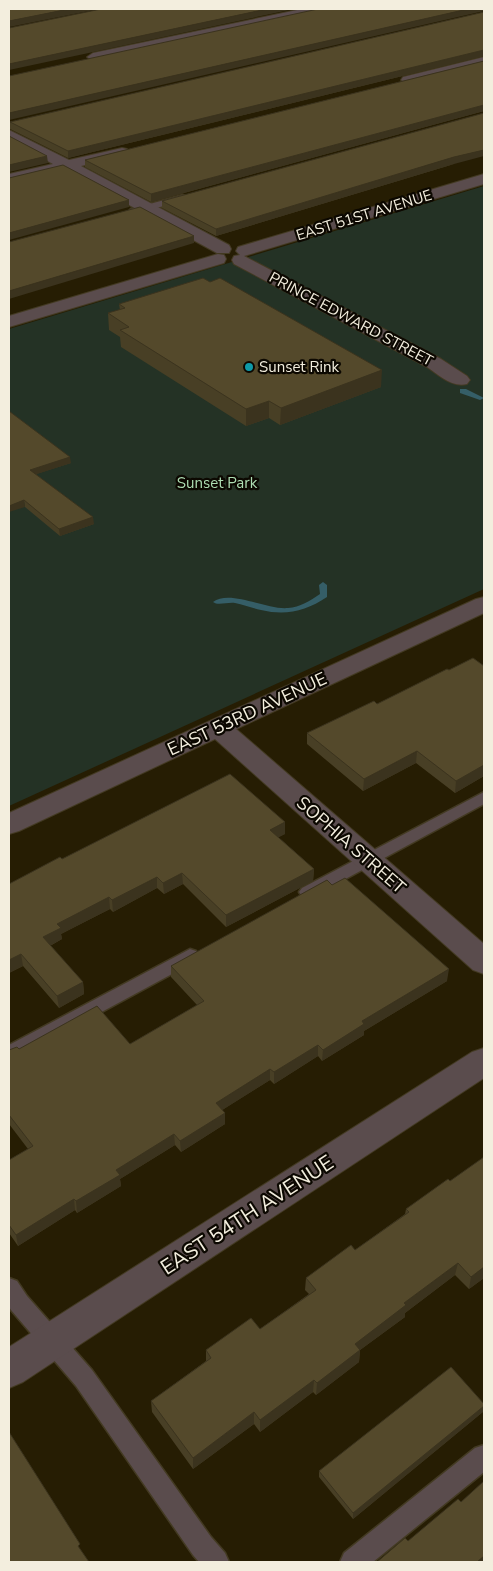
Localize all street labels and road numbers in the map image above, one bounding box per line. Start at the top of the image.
street label: EAST 51ST AVENUE [294,185,434,245]
street label: PRINCE EDWARD STREET [266,267,436,371]
street label: EAST 53RD AVENUE [163,667,331,761]
street label: SOPHIA STREET [291,791,411,899]
street label: EAST 54TH AVENUE [155,1149,339,1281]

